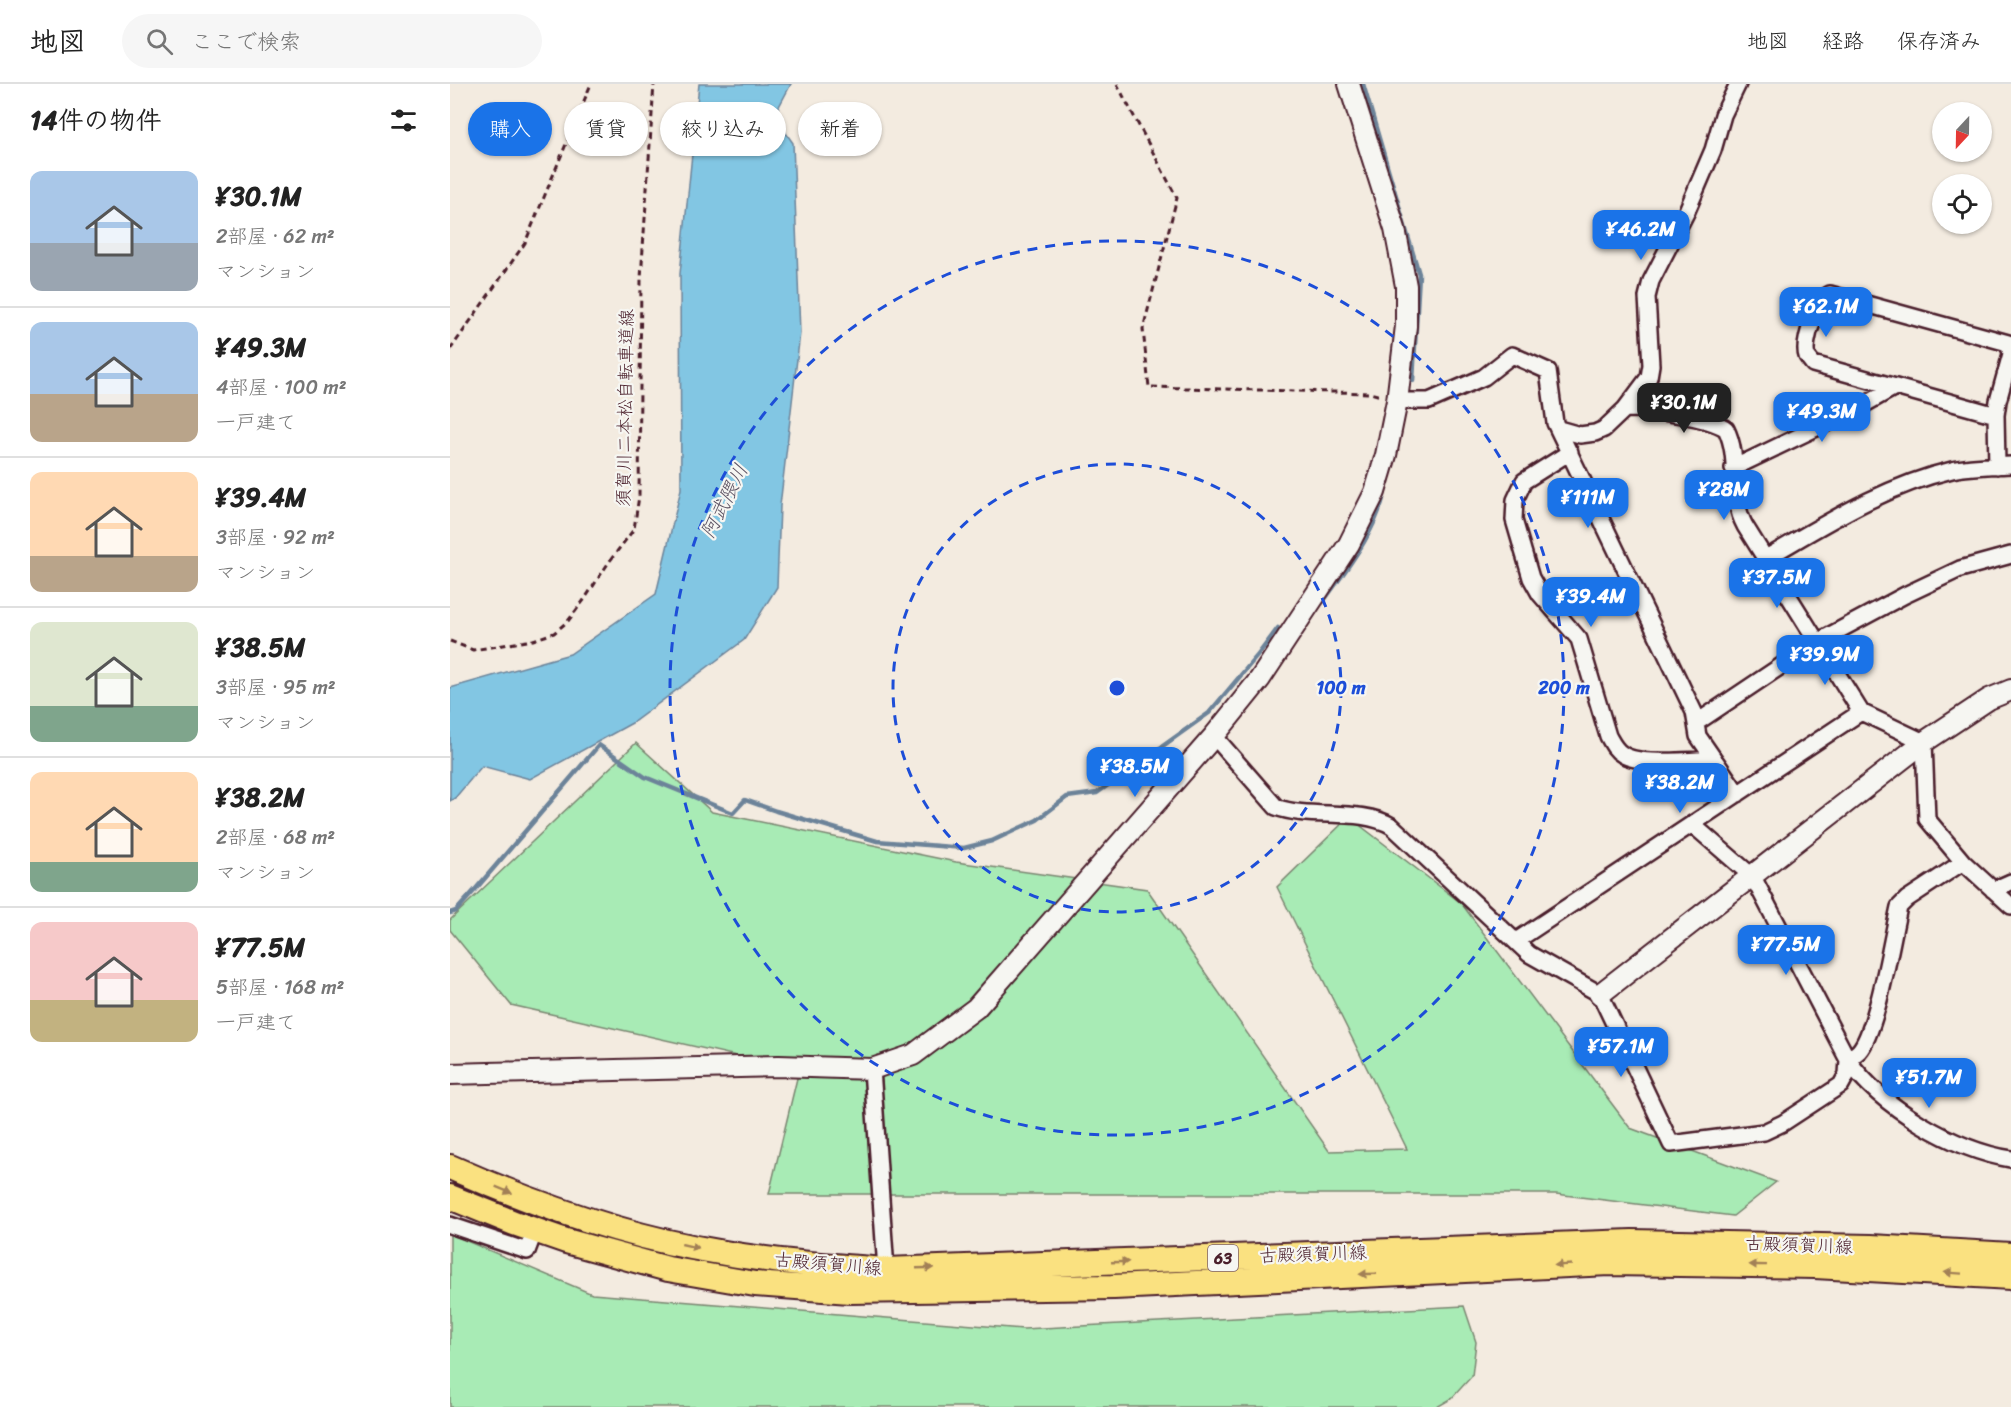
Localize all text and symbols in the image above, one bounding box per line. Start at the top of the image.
search box [122,14,542,68]
text: 地図 [30,17,86,66]
text: ここで検索 [191,22,301,61]
text: 地図 [1747,22,1789,60]
text: 経路 [1822,22,1864,60]
text: 保存済み [1897,22,1981,60]
icon: search [143,25,176,58]
text: 14件の物件 [30,97,161,143]
chip: 購入 [468,102,552,156]
chip: 賃貸 [564,102,648,156]
chip: 絞り込み [660,102,786,156]
chip: 新着 [798,102,882,156]
north arrow [1932,102,1992,162]
map controls [1932,102,1992,234]
icon: filters [387,104,420,137]
text: ¥30.1M [216,173,301,219]
button: locate [1932,174,1992,234]
icon: home [78,195,150,267]
pin: ¥46.2M [1592,210,1690,261]
text: ¥46.2M [1607,212,1675,247]
text: 2部屋 · 62 m² [216,219,335,254]
text: マンション [216,254,315,289]
pin: ¥62.1M [1777,287,1875,338]
text: ¥62.1M [1794,289,1858,324]
street label: 須賀川二本松自転車道線 [607,309,643,507]
text: ¥49.3M [216,324,306,370]
icon: home [78,346,150,418]
text: 4部屋 · 100 m² [216,370,347,405]
pin: ¥30.1M [1635,383,1733,434]
text: ¥30.1M [1651,385,1717,420]
pin: ¥49.3M [1773,392,1871,443]
text: ¥49.3M [1787,394,1857,429]
text: 一戸建て [216,405,296,440]
water label: 阿武隈川 [691,458,758,545]
pin: ¥28M [1688,470,1760,521]
text: ¥28M [1698,472,1750,507]
text: ¥39.4M [216,474,306,520]
pin: ¥111M [1546,478,1630,529]
text: ¥111M [1561,480,1615,515]
icon: home [78,496,150,568]
text: 3部屋 · 92 m² [216,520,335,555]
text: マンション [216,555,315,590]
pin: ¥37.5M [1728,558,1826,609]
text: ¥37.5M [1743,560,1811,595]
pin: ¥39.4M [1542,577,1640,628]
text: ¥39.4M [1556,579,1626,614]
text: ¥38.5M [216,624,305,670]
pin: ¥39.9M [1776,635,1874,686]
text: ¥39.9M [1791,637,1860,672]
icon: home [78,646,150,718]
text: 3部屋 · 95 m² [216,670,336,705]
text: 100 m [1317,672,1366,704]
text: 200 m [1537,672,1590,704]
centre of rings [1107,678,1127,698]
text: マンション [216,705,315,740]
pin: ¥38.5M [1086,747,1184,798]
text: ¥38.5M [1101,749,1169,784]
pin: ¥38.2M [1631,763,1729,814]
text: ¥38.2M [1646,765,1714,800]
text: ¥38.2M [216,774,304,820]
icon: home [78,796,150,868]
text: 2部屋 · 68 m² [216,820,335,855]
text: マンション [216,855,315,890]
text: ¥77.5M [216,924,305,970]
pin: ¥77.5M [1737,925,1835,976]
text: ¥77.5M [1752,927,1820,962]
icon: home [78,946,150,1018]
text: 5部屋 · 168 m² [216,970,344,1005]
text: 一戸建て [216,1005,296,1040]
pin: ¥57.1M [1572,1027,1670,1078]
text: ¥57.1M [1588,1029,1654,1064]
pin: ¥51.7M [1880,1058,1978,1109]
text: ¥51.7M [1896,1060,1962,1095]
one-way arrow [495,1186,513,1195]
street label: 古殿須賀川線 [1744,1227,1854,1263]
street label: 古殿須賀川線 [1258,1236,1368,1272]
one-way arrow [681,1242,700,1251]
street label: 古殿須賀川線 [773,1243,883,1285]
road number: 63 [1208,1245,1238,1271]
one-way arrow [1111,1257,1130,1266]
one-way arrow [1748,1260,1767,1270]
one-way arrow [1553,1261,1572,1270]
one-way arrow [916,1264,935,1273]
one-way arrow [1359,1269,1378,1278]
one-way arrow [1943,1269,1962,1278]

